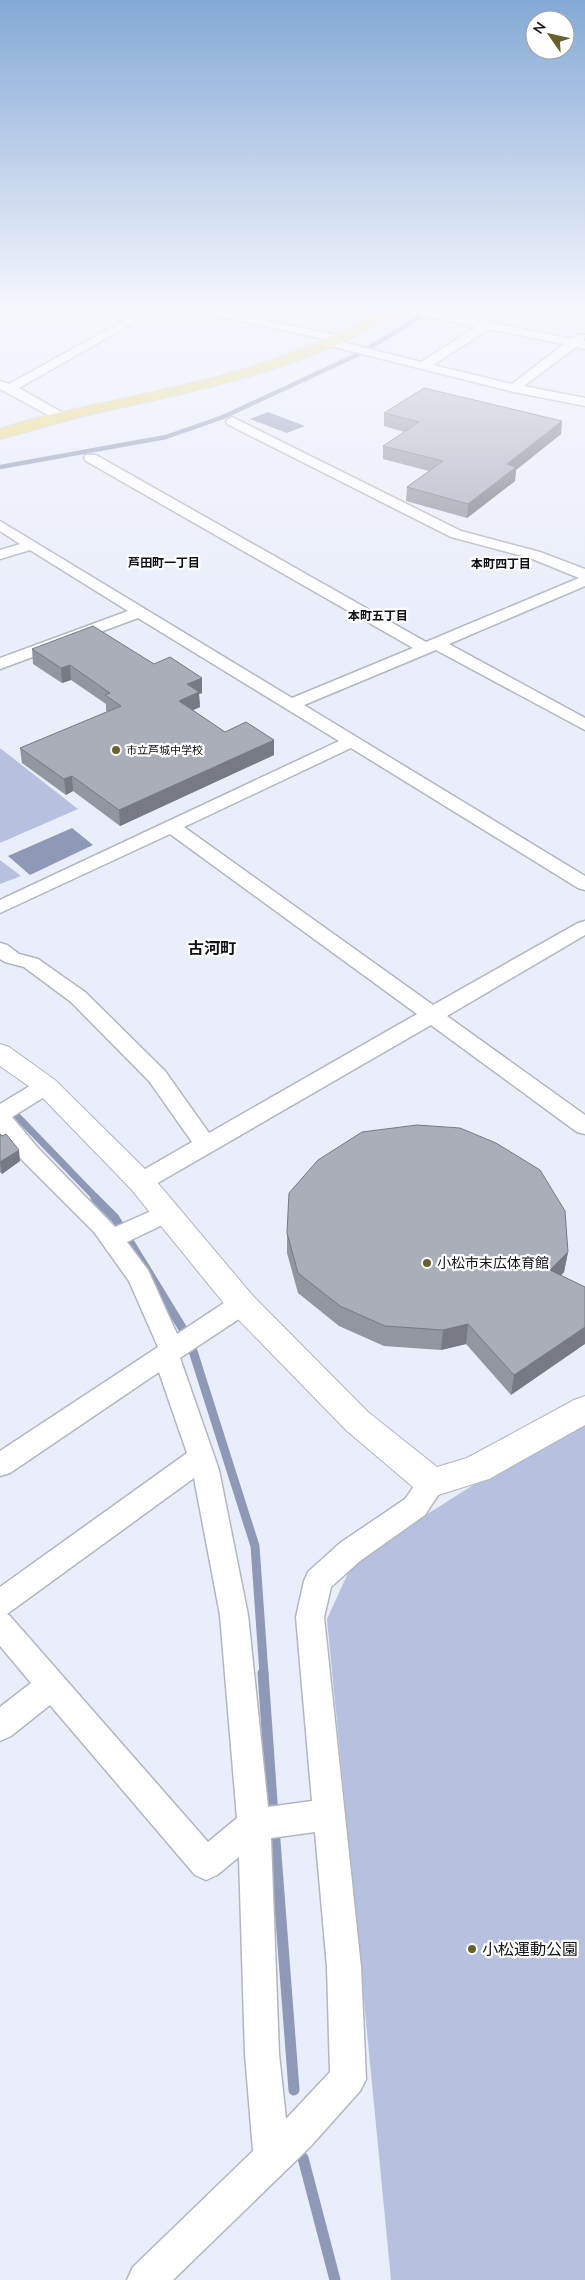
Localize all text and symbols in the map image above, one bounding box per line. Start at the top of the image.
north arrow [525,10,575,60]
text: N [529,18,550,37]
district label: 芦田町一丁目 [128,555,200,570]
district label: 本町四丁目 [471,556,531,571]
district label: 本町五丁目 [348,608,408,623]
place label: 市立芦城中学校 [126,743,203,757]
marker: 市立芦城中学校 [110,744,122,756]
district label: 古河町 [188,938,236,958]
place label: 小松市末広体育館 [437,1254,549,1272]
marker: 小松市末広体育館 [421,1257,433,1269]
place label: 小松運動公園 [482,1939,578,1959]
marker: 小松運動公園 [466,1943,478,1955]

